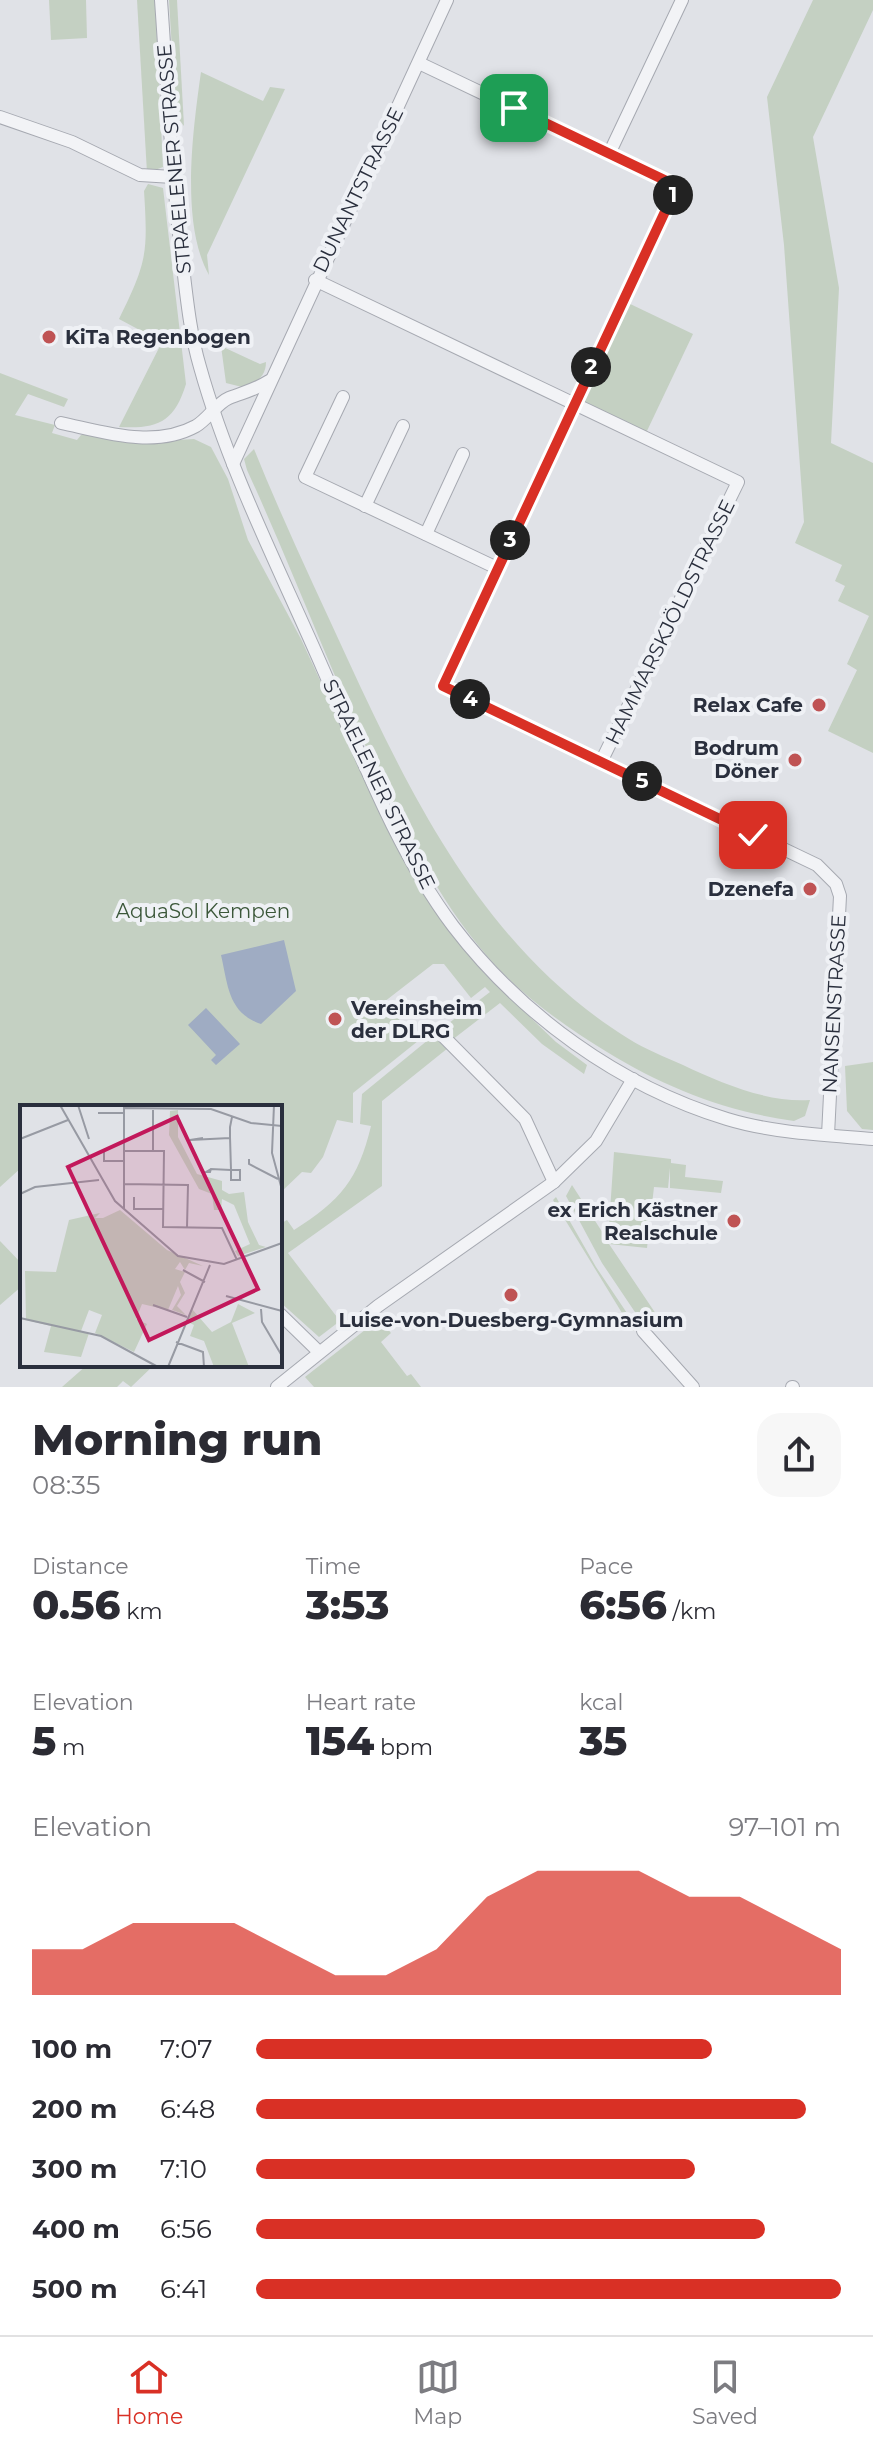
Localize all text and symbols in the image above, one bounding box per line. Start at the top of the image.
street label: STRAELENER STRASSE [152,43,196,275]
pin [480,74,548,142]
icon: arrive [492,86,536,130]
street label: DUNANTSTRASSE [308,103,408,277]
pin: 1 [653,175,693,215]
text: 1 [669,181,677,208]
place label: KiTa Regenbogen [65,325,251,349]
marker: KiTa Regenbogen [40,328,58,346]
pin: 2 [571,347,611,387]
text: 2 [585,353,597,380]
street label: HAMMARSKJÖLDSTRASSE [600,496,740,748]
pin: 3 [490,520,530,560]
text: 3 [503,526,517,553]
street label: STRAELENER STRASSE [318,675,440,893]
pin: 4 [450,679,490,719]
text: 4 [462,685,478,712]
place label: Relax Cafe [693,693,803,717]
marker: Relax Cafe [810,696,828,714]
place label: Bodrum Döner [693,736,779,783]
marker: Bodrum Döner [786,751,804,769]
pin: 5 [622,761,662,801]
text: 5 [635,767,649,794]
pin [719,801,787,869]
icon: check [731,813,775,857]
place label: Dzenefa [708,877,794,901]
marker: Dzenefa [801,880,819,898]
park label: AquaSol Kempen [116,899,290,923]
street label: NANSENSTRASSE [817,914,851,1094]
place label: Vereinsheim der DLRG [350,996,483,1043]
marker: Vereinsheim der DLRG [326,1010,344,1028]
inset map [20,1105,282,1367]
place label: ex Erich Kästner Realschule [548,1198,718,1245]
marker: ex Erich Kästner Realschule [725,1212,743,1230]
marker: Luise-von-Duesberg-Gymnasium [502,1286,520,1304]
place label: Luise-von-Duesberg-Gymnasium [339,1308,683,1332]
text: Morning run [32,1412,322,1466]
button: share [757,1413,841,1497]
text: 08:35 [32,1469,100,1501]
text: Distance [32,1553,129,1580]
text: Time [306,1553,361,1580]
text: Pace [579,1553,633,1580]
text: 0.56 [32,1580,120,1629]
text: 3:53 [306,1580,389,1629]
text: 6:56 [579,1580,667,1629]
text: km [120,1598,163,1625]
text: /km [667,1598,716,1625]
text: Elevation [32,1689,134,1716]
text: Heart rate [306,1689,416,1716]
text: kcal [579,1689,623,1716]
text: 5 [32,1716,56,1765]
text: 154 [306,1716,374,1765]
text: 35 [579,1716,627,1765]
text: m [56,1734,85,1761]
text: bpm [374,1734,433,1761]
text: Elevation [32,1811,152,1843]
text: 97–101 m [728,1811,841,1843]
text: 100 m [32,2033,112,2065]
text: 7:07 [160,2033,213,2065]
text: 200 m [32,2093,117,2125]
text: 6:48 [160,2093,215,2125]
text: 300 m [32,2153,117,2185]
text: 7:10 [160,2153,207,2185]
text: 400 m [32,2213,120,2245]
text: 6:56 [160,2213,212,2245]
text: 500 m [32,2273,117,2305]
text: 6:41 [160,2273,207,2305]
tab: Home [115,2355,183,2430]
tab: Map [413,2355,462,2430]
tab: Saved [692,2355,758,2430]

